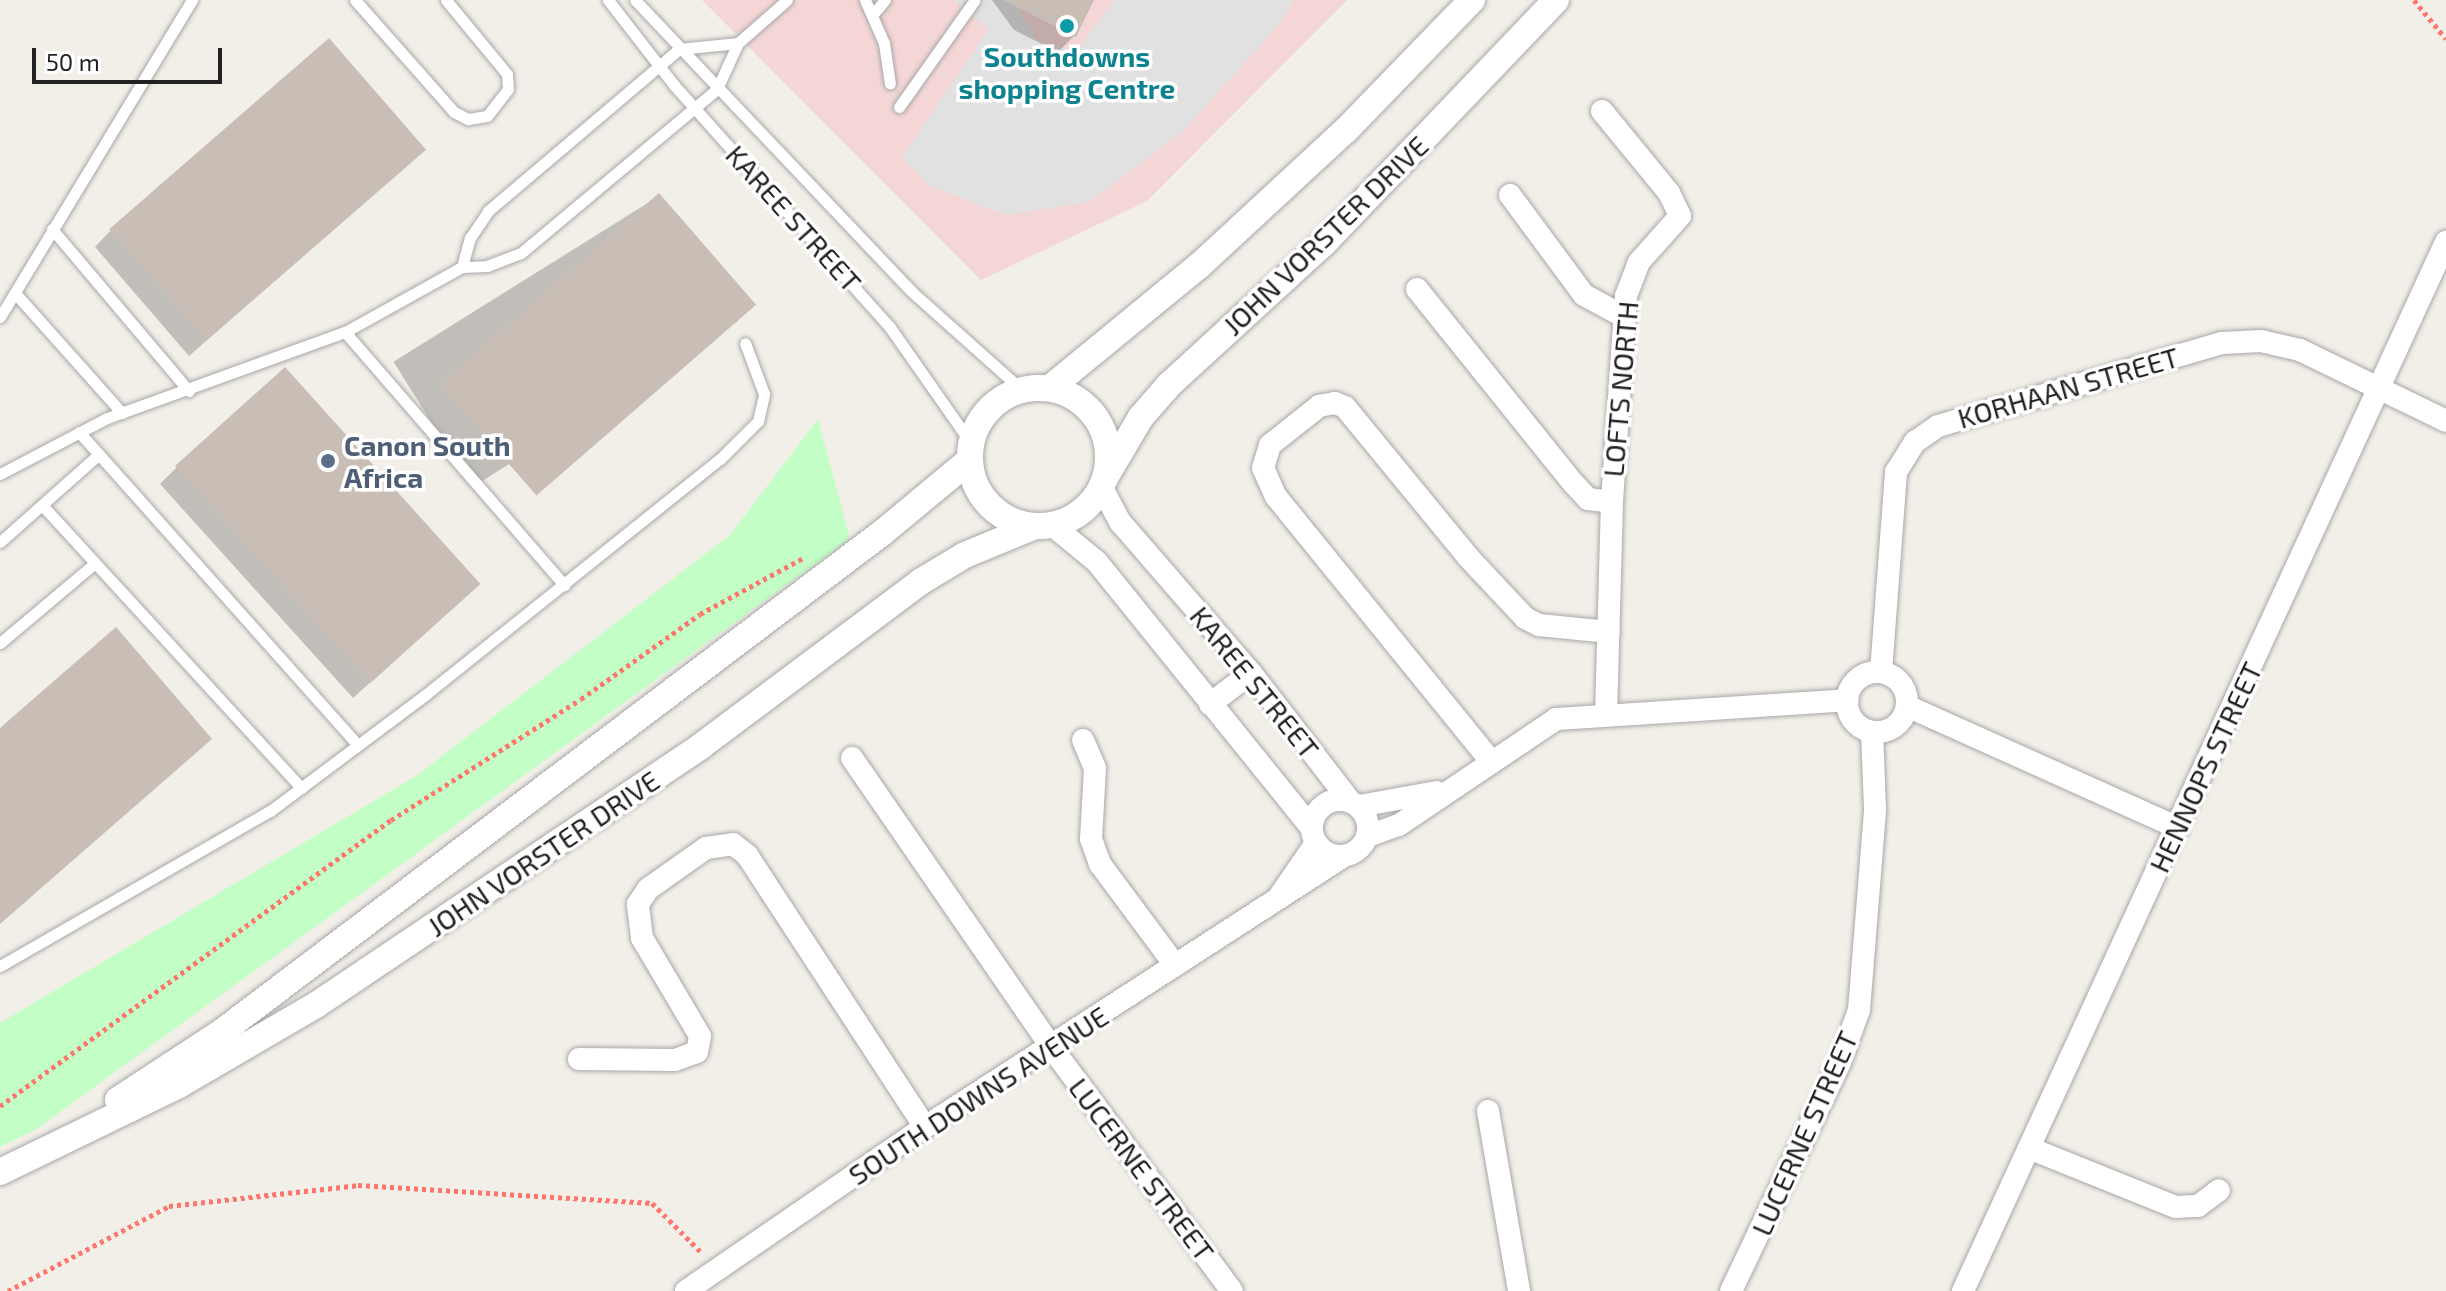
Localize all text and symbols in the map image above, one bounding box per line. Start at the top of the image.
marker: Southdowns shopping Centre [1058,17,1076,35]
scale bar [36,32,226,82]
place label: Southdowns shopping Centre [959,39,1175,105]
text: 50 m [46,47,100,76]
street label: JOHN VORSTER DRIVE [1215,128,1435,342]
street label: KAREE STREET [719,138,869,298]
street label: LOFTS NORTH [1596,300,1644,478]
street label: KORHAAN STREET [1954,339,2182,435]
place label: Canon South Africa [344,428,510,494]
marker: Canon South Africa [319,452,337,470]
street label: KAREE STREET [1183,599,1327,765]
street label: HENNOPS STREET [2142,657,2268,877]
street label: JOHN VORSTER DRIVE [420,763,666,943]
street label: SOUTH DOWNS AVENUE [842,998,1114,1192]
street label: LUCERNE STREET [1744,1026,1864,1240]
street label: LUCERNE STREET [1062,1071,1222,1267]

